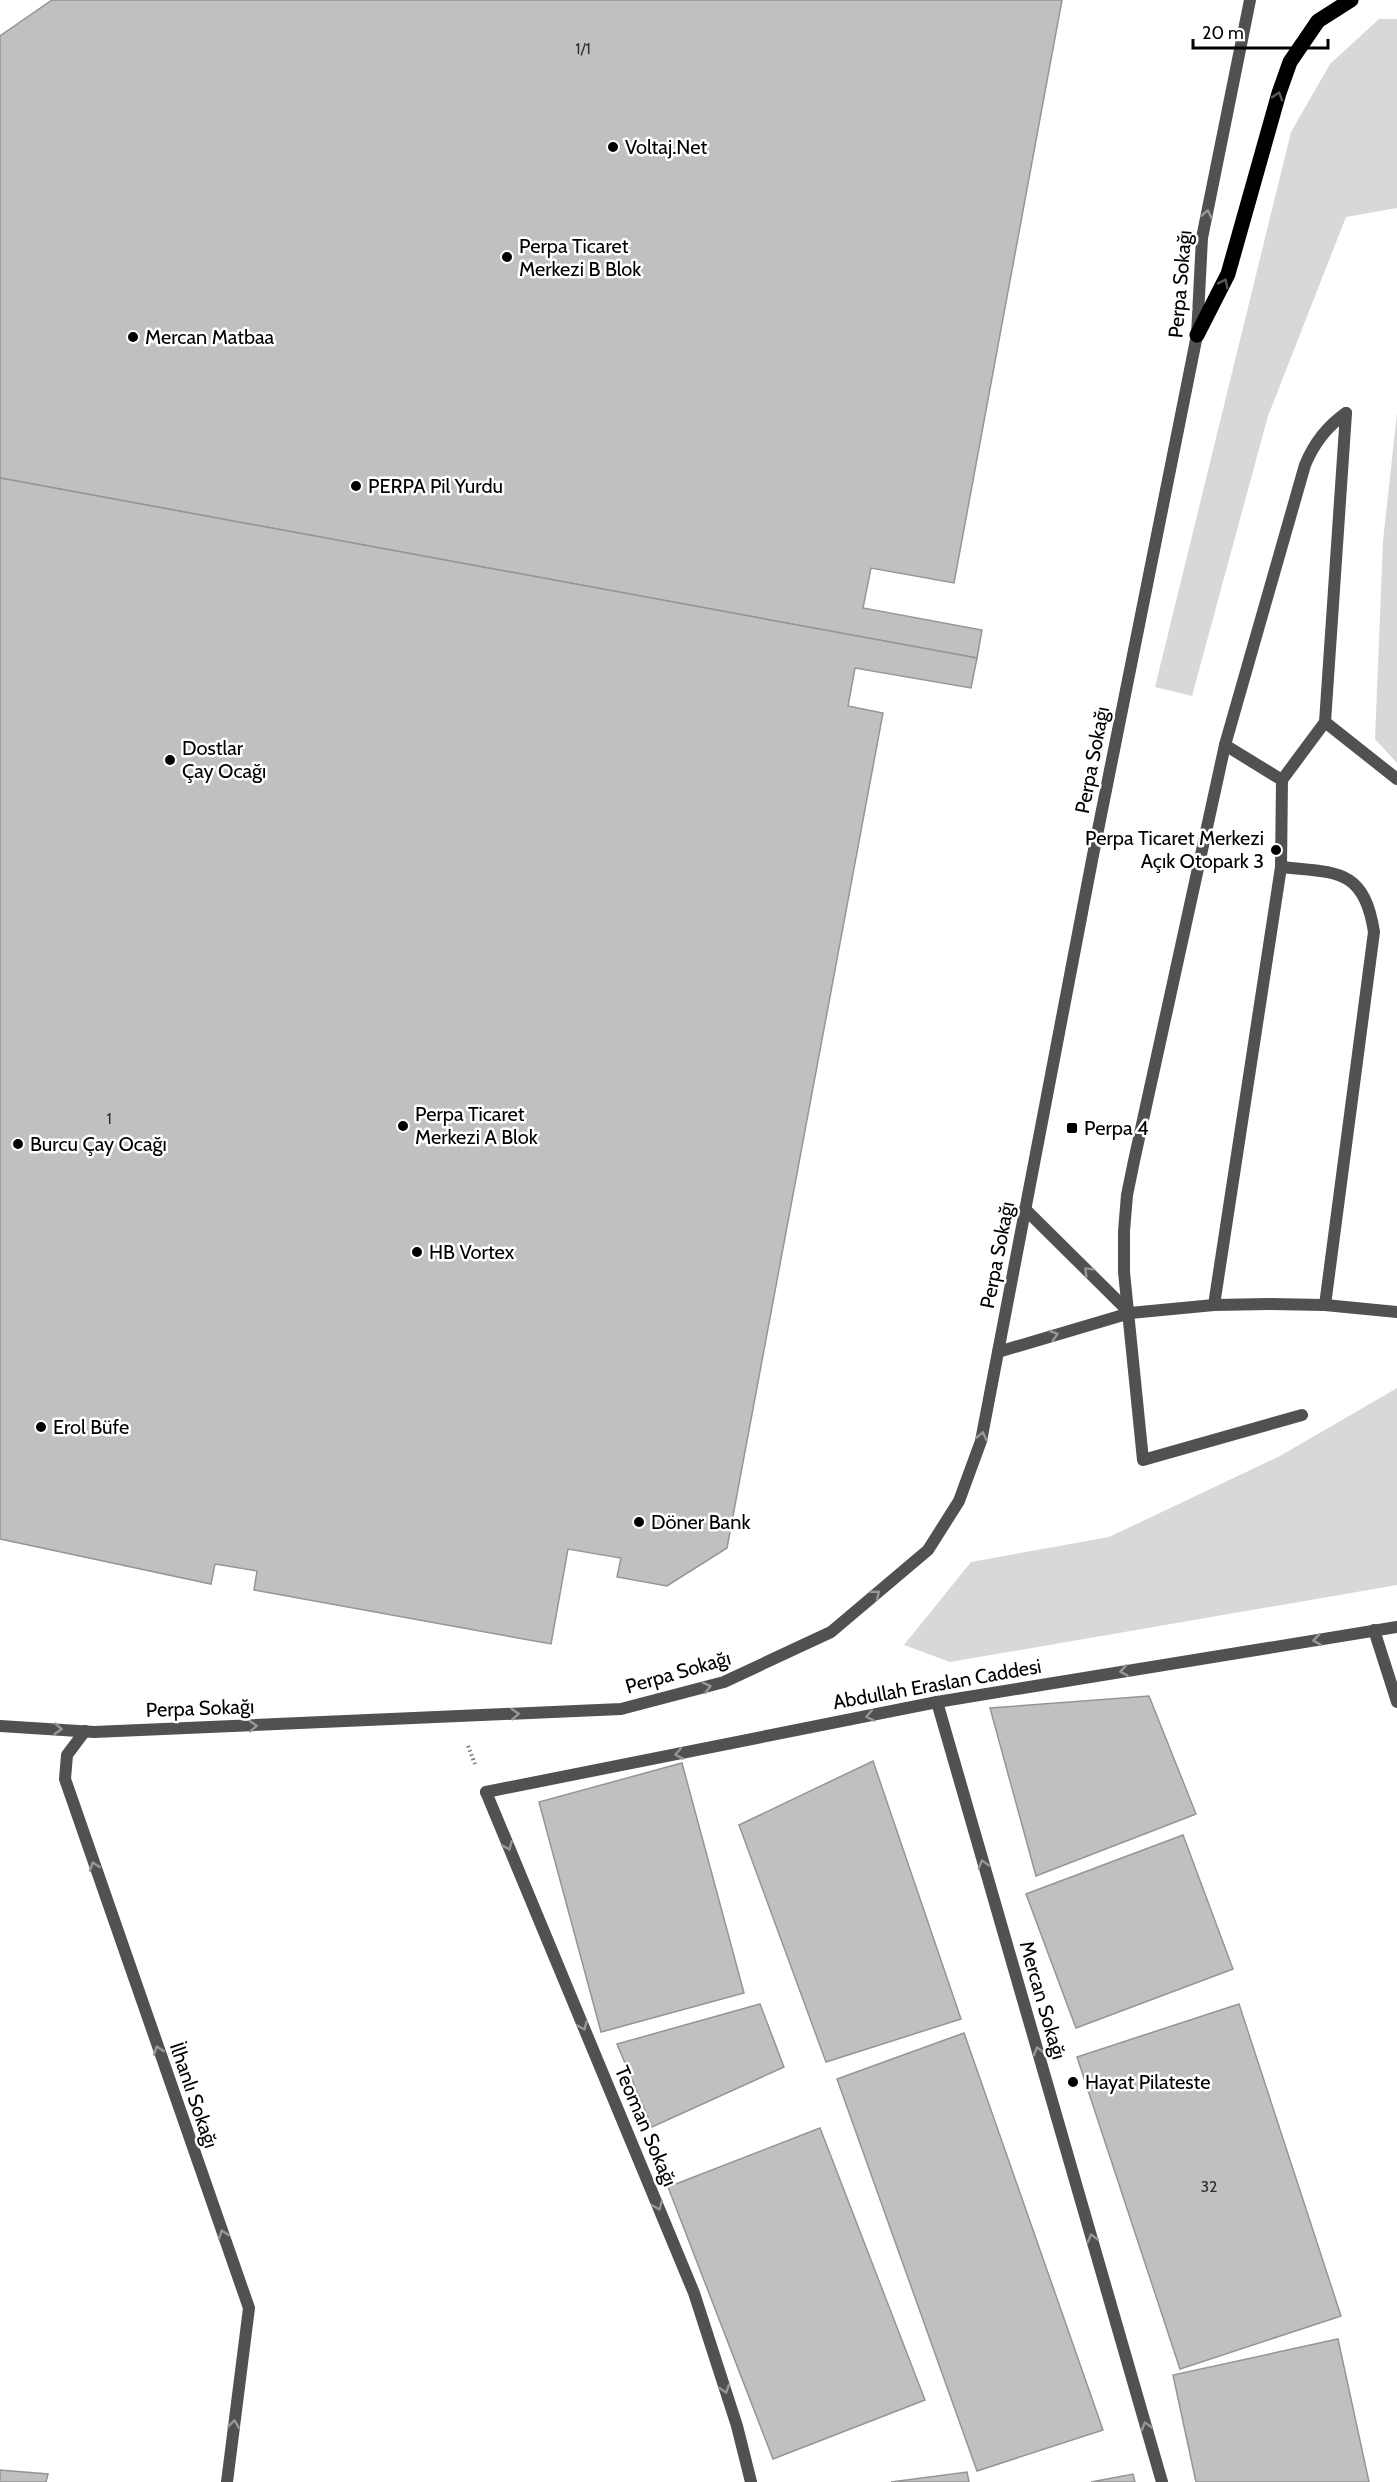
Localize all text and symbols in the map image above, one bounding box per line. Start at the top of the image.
scale bar [1193,12,1328,50]
text: 20 m [1202,22,1244,44]
house number: 1/1 [575,39,591,58]
one-way arrow [1271,91,1283,102]
place label: Voltaj.Net [625,135,707,159]
marker: Voltaj.Net [606,140,620,154]
one-way arrow [1200,209,1213,219]
street label: Perpa Sokağı [1163,229,1197,339]
place label: Perpa Ticaret Merkezi B Blok [519,234,641,281]
marker: Perpa Ticaret Merkezi B Blok [500,250,514,264]
one-way arrow [1216,278,1228,289]
place label: Mercan Matbaa [145,325,275,349]
marker: Mercan Matbaa [126,330,140,344]
place label: PERPA Pil Yurdu [368,474,503,498]
marker: PERPA Pil Yurdu [349,479,363,493]
street label: Perpa Sokağı [1070,705,1114,815]
place label: Dostlar Çay Ocağı [182,736,266,783]
marker: Dostlar Çay Ocağı [163,753,177,767]
place label: Perpa Ticaret Merkezi Açık Otopark 3 [1085,826,1264,873]
marker: Perpa Ticaret Merkezi Açık Otopark 3 [1269,843,1283,857]
place label: Perpa Ticaret Merkezi A Blok [415,1102,538,1149]
house number: 1 [106,1109,112,1128]
place label: Perpa 4 [1084,1116,1149,1140]
marker: Perpa Ticaret Merkezi A Blok [396,1119,410,1133]
marker: Perpa 4 [1065,1121,1079,1135]
place label: Burcu Çay Ocağı [30,1132,167,1156]
marker: Burcu Çay Ocağı [11,1137,25,1151]
street label: Perpa Sokağı [975,1200,1019,1310]
place label: HB Vortex [429,1240,515,1264]
marker: HB Vortex [410,1245,424,1259]
one-way arrow [1085,1268,1096,1279]
one-way arrow [1048,1330,1059,1342]
place label: Erol Büfe [53,1415,129,1439]
marker: Erol Büfe [34,1420,48,1434]
one-way arrow [974,1431,987,1441]
place label: Döner Bank [651,1510,750,1534]
marker: Döner Bank [632,1515,646,1529]
one-way arrow [869,1590,880,1601]
one-way arrow [1312,1633,1321,1645]
street label: Perpa Sokağı [623,1646,733,1698]
street label: Abdullah Eraslan Caddesi [831,1654,1043,1714]
one-way arrow [1120,1665,1129,1677]
one-way arrow [702,1681,712,1694]
street label: Perpa Sokağı [145,1694,255,1722]
one-way arrow [510,1708,519,1721]
one-way arrow [865,1709,875,1722]
one-way arrow [249,1719,258,1732]
one-way arrow [54,1723,63,1736]
one-way arrow [674,1746,684,1759]
one-way arrow [501,1840,513,1851]
one-way arrow [978,1859,990,1870]
one-way arrow [88,1861,101,1872]
street label: Mercan Sokağı [1015,1938,1071,2062]
one-way arrow [575,2020,587,2031]
street label: İlhanlı Sokağı [165,2039,223,2151]
one-way arrow [153,2045,166,2056]
one-way arrow [1032,2046,1045,2056]
street label: Teoman Sokağı [610,2062,682,2190]
place label: Hayat Pilateste [1085,2070,1211,2094]
marker: Hayat Pilateste [1066,2075,1080,2089]
house number: 32 [1200,2177,1218,2196]
one-way arrow [651,2200,663,2211]
one-way arrow [217,2229,230,2240]
one-way arrow [1087,2234,1099,2244]
one-way arrow [718,2383,730,2394]
one-way arrow [227,2419,240,2429]
one-way arrow [1141,2421,1153,2432]

